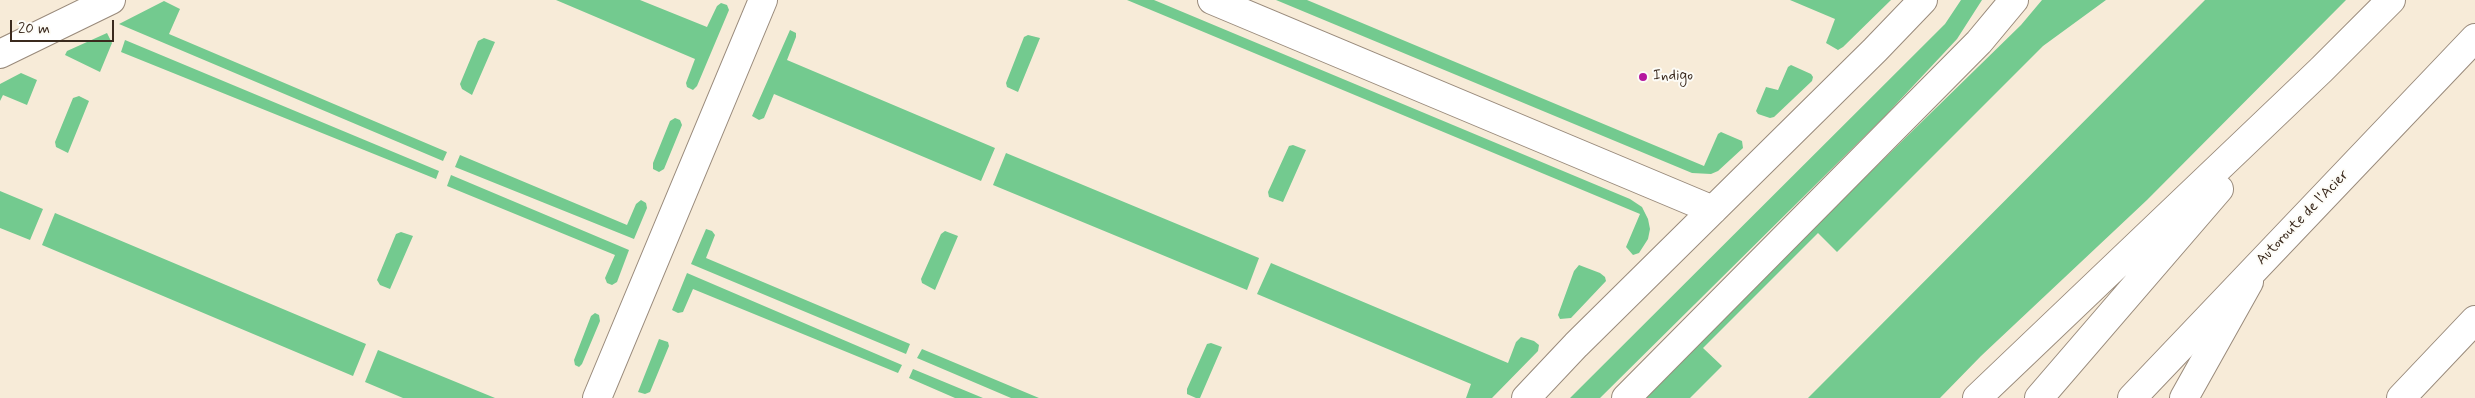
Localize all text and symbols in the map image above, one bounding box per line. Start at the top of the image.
scale bar [12,10,116,42]
text: 20 m [18,19,50,39]
place label: Indigo [1653,68,1693,86]
marker: Indigo [1637,71,1649,83]
street label: Autoroute de l'Acier [2253,167,2353,269]

